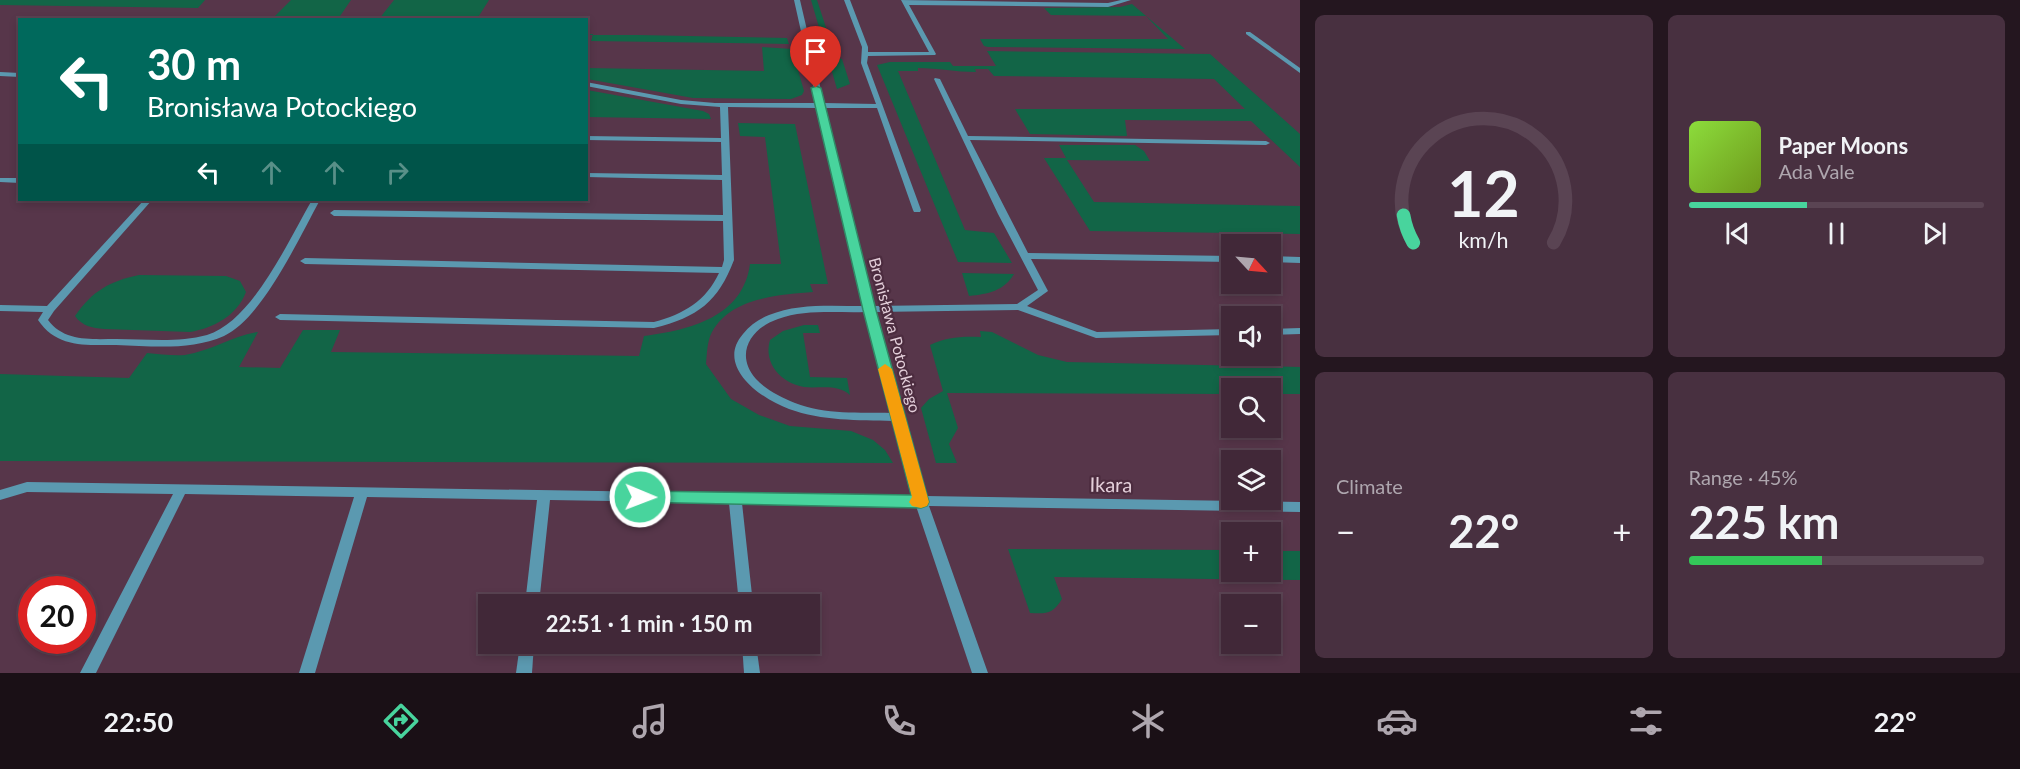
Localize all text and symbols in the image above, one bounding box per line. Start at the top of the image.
pin [790,26,841,88]
icon: arrive [799,35,832,68]
text: 30 m [147,39,241,89]
icon: left [48,42,126,120]
text: Bronisława Potockiego [147,90,417,123]
text: Paper Moons [1779,132,1908,159]
text: 12 [1448,155,1520,230]
icon: left [192,156,225,189]
icon: ahead [255,156,288,189]
icon: ahead [318,156,351,189]
icon: right [381,156,414,189]
text: Ada Vale [1779,159,1855,183]
icon: previous [1721,217,1754,250]
icon: pause [1820,217,1853,250]
icon: next [1918,217,1951,250]
text: km/h [1459,227,1509,253]
north arrow [1221,234,1281,294]
map controls [1221,234,1281,654]
street label: Bronisława Potockiego [866,255,925,415]
button: sound [1221,306,1281,366]
button: search [1221,378,1281,438]
button: layers [1221,450,1281,510]
position arrow [608,465,672,529]
text: Range · 45% [1689,465,1797,489]
street label: Ikara [1089,472,1133,496]
text: Climate [1336,474,1403,498]
text: 225 km [1689,495,1839,549]
text: 22° [1448,504,1519,558]
text: − [1336,511,1355,551]
text: + [1612,511,1632,551]
button: + [1221,522,1281,582]
speed limit sign: 20 [18,576,96,654]
button: − [1221,594,1281,654]
text: 22:51 · 1 min · 150 m [546,610,752,637]
icon: directions [380,700,422,742]
icon: music [629,700,671,742]
icon: phone [878,700,920,742]
icon: climate [1127,700,1169,742]
icon: car [1376,700,1418,742]
icon: filters [1625,700,1667,742]
text: 22:50 [103,705,173,738]
text: 22° [1874,705,1916,738]

